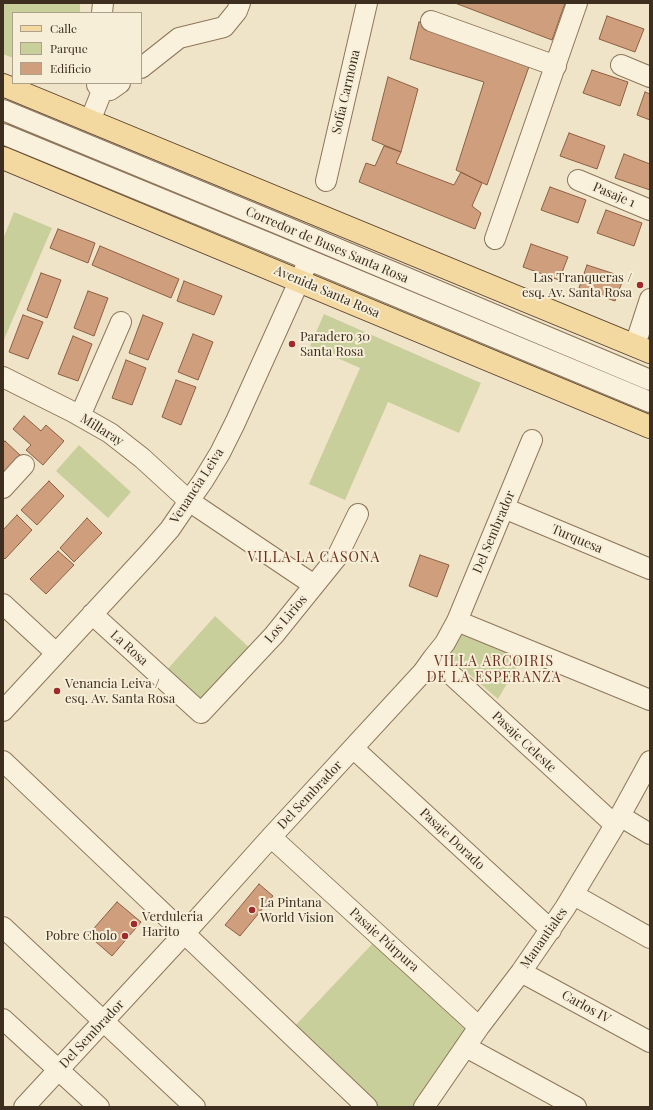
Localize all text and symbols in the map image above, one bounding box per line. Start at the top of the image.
legend [12,12,142,84]
text: Calle [50,20,77,36]
text: Parque [50,40,88,56]
street label: Sofía Carmona [329,48,363,136]
text: Edificio [50,60,91,76]
street label: Pasaje 1 [591,179,637,211]
street label: Corredor de Buses Santa Rosa [243,204,411,286]
street label: Avenida Santa Rosa [272,263,382,321]
place label: Las Tranqueras / esq. Av. Santa Rosa [522,270,632,301]
marker: Las Tranqueras / esq. Av. Santa Rosa [635,280,645,290]
place label: Paradero 30 Santa Rosa [300,329,370,360]
marker: Paradero 30 Santa Rosa [287,339,297,349]
street label: Millaray [78,411,126,449]
street label: Venancia Leiva [167,445,227,527]
street label: Del Sembrador [470,488,518,576]
street label: Turquesa [549,521,605,557]
district label: VILLA LA CASONA [248,550,380,566]
street label: Los Lirios [261,592,311,646]
street label: La Rosa [107,627,151,669]
district label: VILLA ARCOIRIS DE LA ESPERANZA [427,654,561,686]
place label: Venancia Leiva / esq. Av. Santa Rosa [65,676,175,707]
marker: Venancia Leiva / esq. Av. Santa Rosa [52,686,62,696]
street label: Pasaje Celeste [489,708,559,776]
street label: Del Sembrador [274,757,346,833]
street label: Pasaje Dorado [416,805,488,873]
place label: La Pintana World Vision [260,895,334,926]
marker: La Pintana World Vision [247,905,257,915]
street label: Pasaje Púrpura [346,905,422,975]
street label: Manantiales [517,905,571,971]
place label: Verduleria Harito [142,909,203,940]
marker: Verduleria Harito [129,919,139,929]
place label: Pobre Cholo [45,928,117,944]
marker: Pobre Cholo [120,931,130,941]
street label: Carlos IV [559,987,613,1027]
street label: Del Sembrador [56,996,128,1072]

